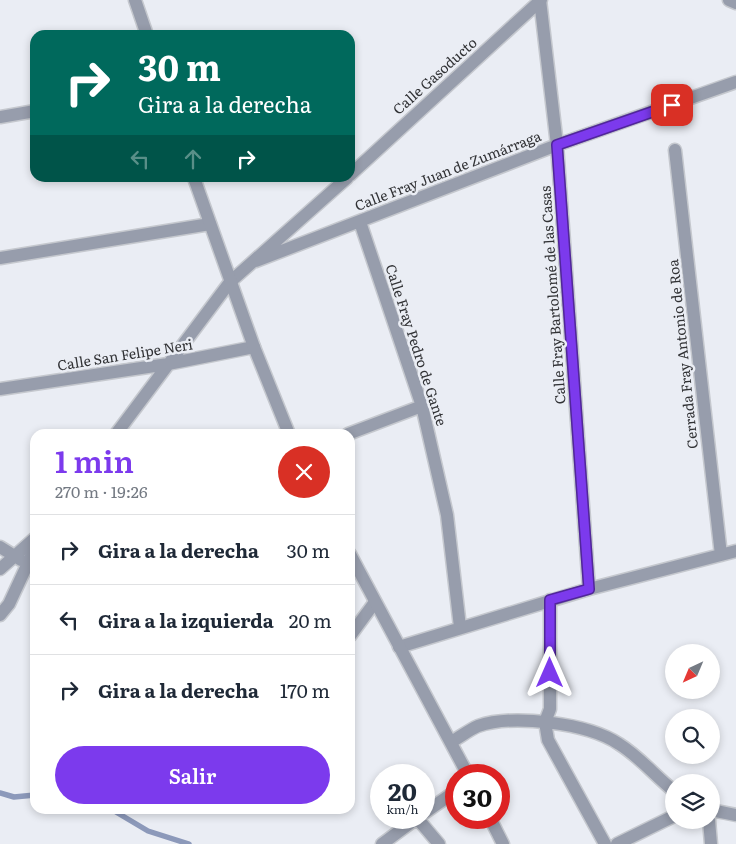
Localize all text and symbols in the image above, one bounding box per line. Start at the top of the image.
street label: Calle Gasoducto [388,32,481,118]
text: 30 m [138,40,221,92]
icon: right [55,50,120,115]
pin [651,84,693,126]
text: Gira a la derecha [138,87,312,120]
icon: arrive [658,91,686,119]
street label: Calle Fray Juan de Zumárraga [352,125,544,215]
icon: left [126,145,154,173]
icon: ahead [179,145,207,173]
icon: right [232,145,260,173]
street label: Calle Fray Bartolomé de las Casas [534,185,570,405]
street label: Cerrada Fray Antonio de Roa [662,258,702,450]
street label: Calle Fray Pedro de Gante [381,261,453,428]
street label: Calle San Felipe Neri [56,333,194,375]
text: 1 min [55,438,134,482]
button: close [278,446,330,498]
text: 270 m · 19:26 [55,479,148,503]
icon: right [55,536,83,564]
text: Gira a la derecha [98,536,259,564]
text: 30 m [286,536,330,564]
icon: left [55,606,83,634]
text: Gira a la izquierda [98,606,274,634]
text: 20 m [289,606,332,634]
north arrow [665,644,720,699]
map controls [665,644,720,829]
position arrow [523,646,575,698]
icon: right [55,676,83,704]
text: Gira a la derecha [98,676,259,704]
text: 170 m [280,676,330,704]
button: search [665,709,720,764]
button: Salir [55,746,330,804]
speed limit sign: 30 [445,764,510,829]
text: 20 [388,772,417,809]
button: layers [665,774,720,829]
text: km/h [387,800,418,818]

